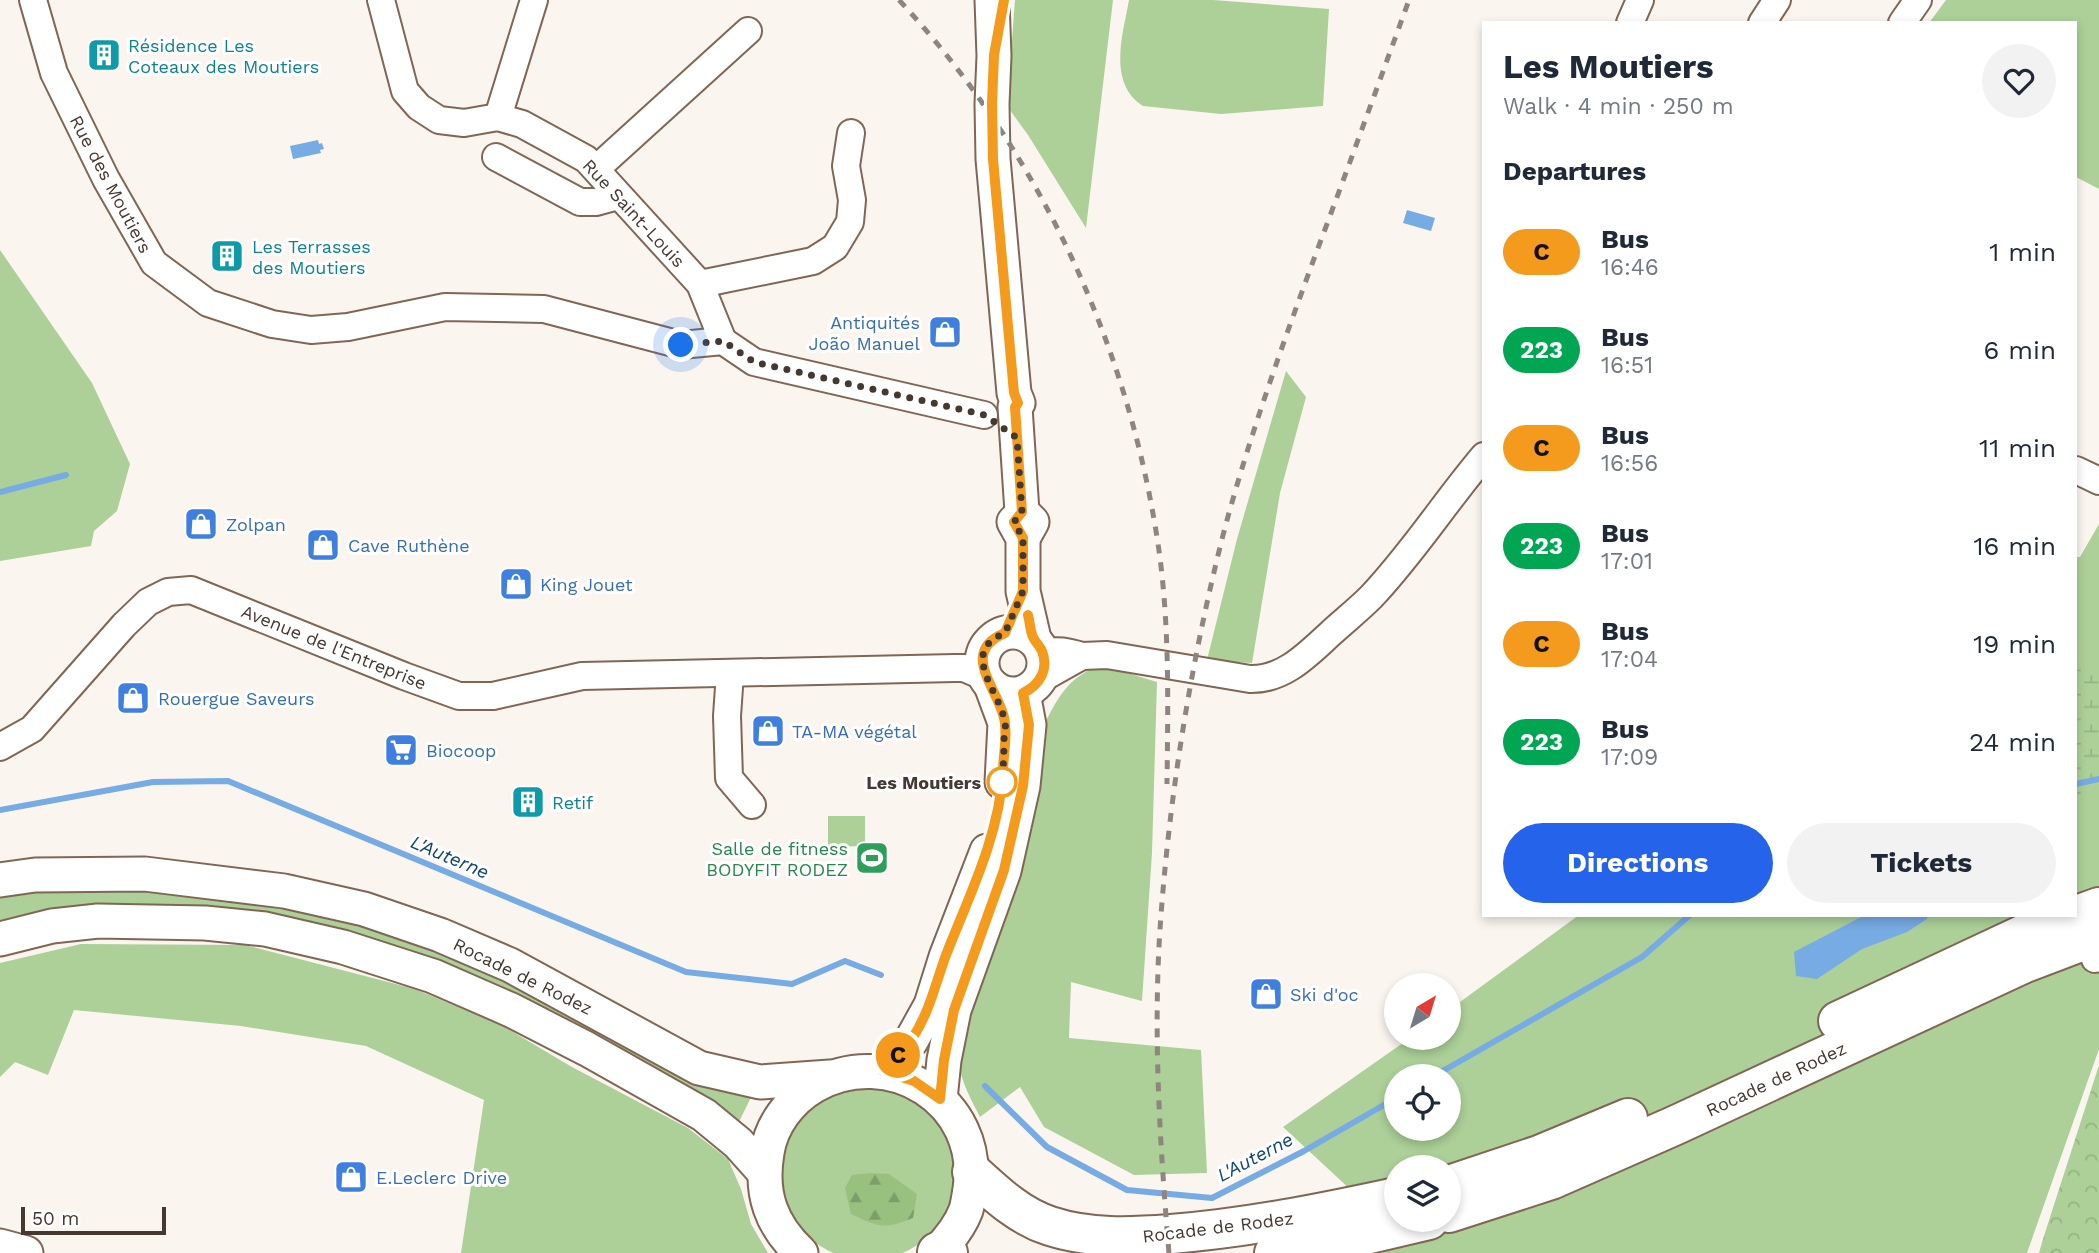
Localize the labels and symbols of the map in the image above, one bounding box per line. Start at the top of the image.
place label: Résidence Les Coteaux des Moutiers [128,35,319,77]
building icon: Résidence Les Coteaux des Moutiers [85,36,123,74]
street label: Rue des Moutiers [66,112,156,256]
street label: Rue Saint-Louis [579,155,689,271]
place label: Les Terrasses des Moutiers [252,236,371,278]
building icon: Les Terrasses des Moutiers [208,237,246,275]
place label: Antiquités João Manuel [808,312,920,354]
shop icon: Antiquités João Manuel [926,313,964,351]
your location [663,327,698,362]
shop icon: Zolpan [182,505,220,543]
place label: Zolpan [226,514,286,535]
shop icon: Cave Ruthène [304,526,342,564]
place label: Cave Ruthène [348,535,470,556]
shop icon: King Jouet [497,565,535,603]
place label: King Jouet [540,574,633,595]
street label: Avenue de l'Entreprise [238,600,430,694]
shop icon: Rouergue Saveurs [114,679,152,717]
place label: Rouergue Saveurs [158,688,315,709]
shop icon: TA-MA végétal [749,712,787,750]
place label: TA-MA végétal [792,721,917,742]
supermarket icon: Biocoop [382,731,420,769]
place label: Biocoop [426,740,496,761]
marker: Les Moutiers [987,767,1017,797]
place label: Les Moutiers [866,772,981,793]
building icon: Retif [509,783,547,821]
place label: Retif [552,792,593,813]
water label: L'Auterne [407,830,493,884]
place label: Salle de fitness BODYFIT RODEZ [706,838,848,880]
sports icon: Salle de fitness BODYFIT RODEZ [853,839,891,877]
street label: Rocade de Rodez [450,933,596,1019]
north arrow [1384,973,1461,1050]
shop icon: Ski d'oc [1247,975,1285,1013]
place label: Ski d'oc [1290,984,1359,1005]
line badge: C [875,1032,921,1078]
street label: Rocade de Rodez [1703,1037,1849,1121]
water label: L'Auterne [1213,1127,1297,1187]
shop icon: E.Leclerc Drive [332,1158,370,1196]
place label: E.Leclerc Drive [376,1167,507,1188]
scale bar [21,1204,166,1236]
street label: Rocade de Rodez [1141,1207,1295,1247]

